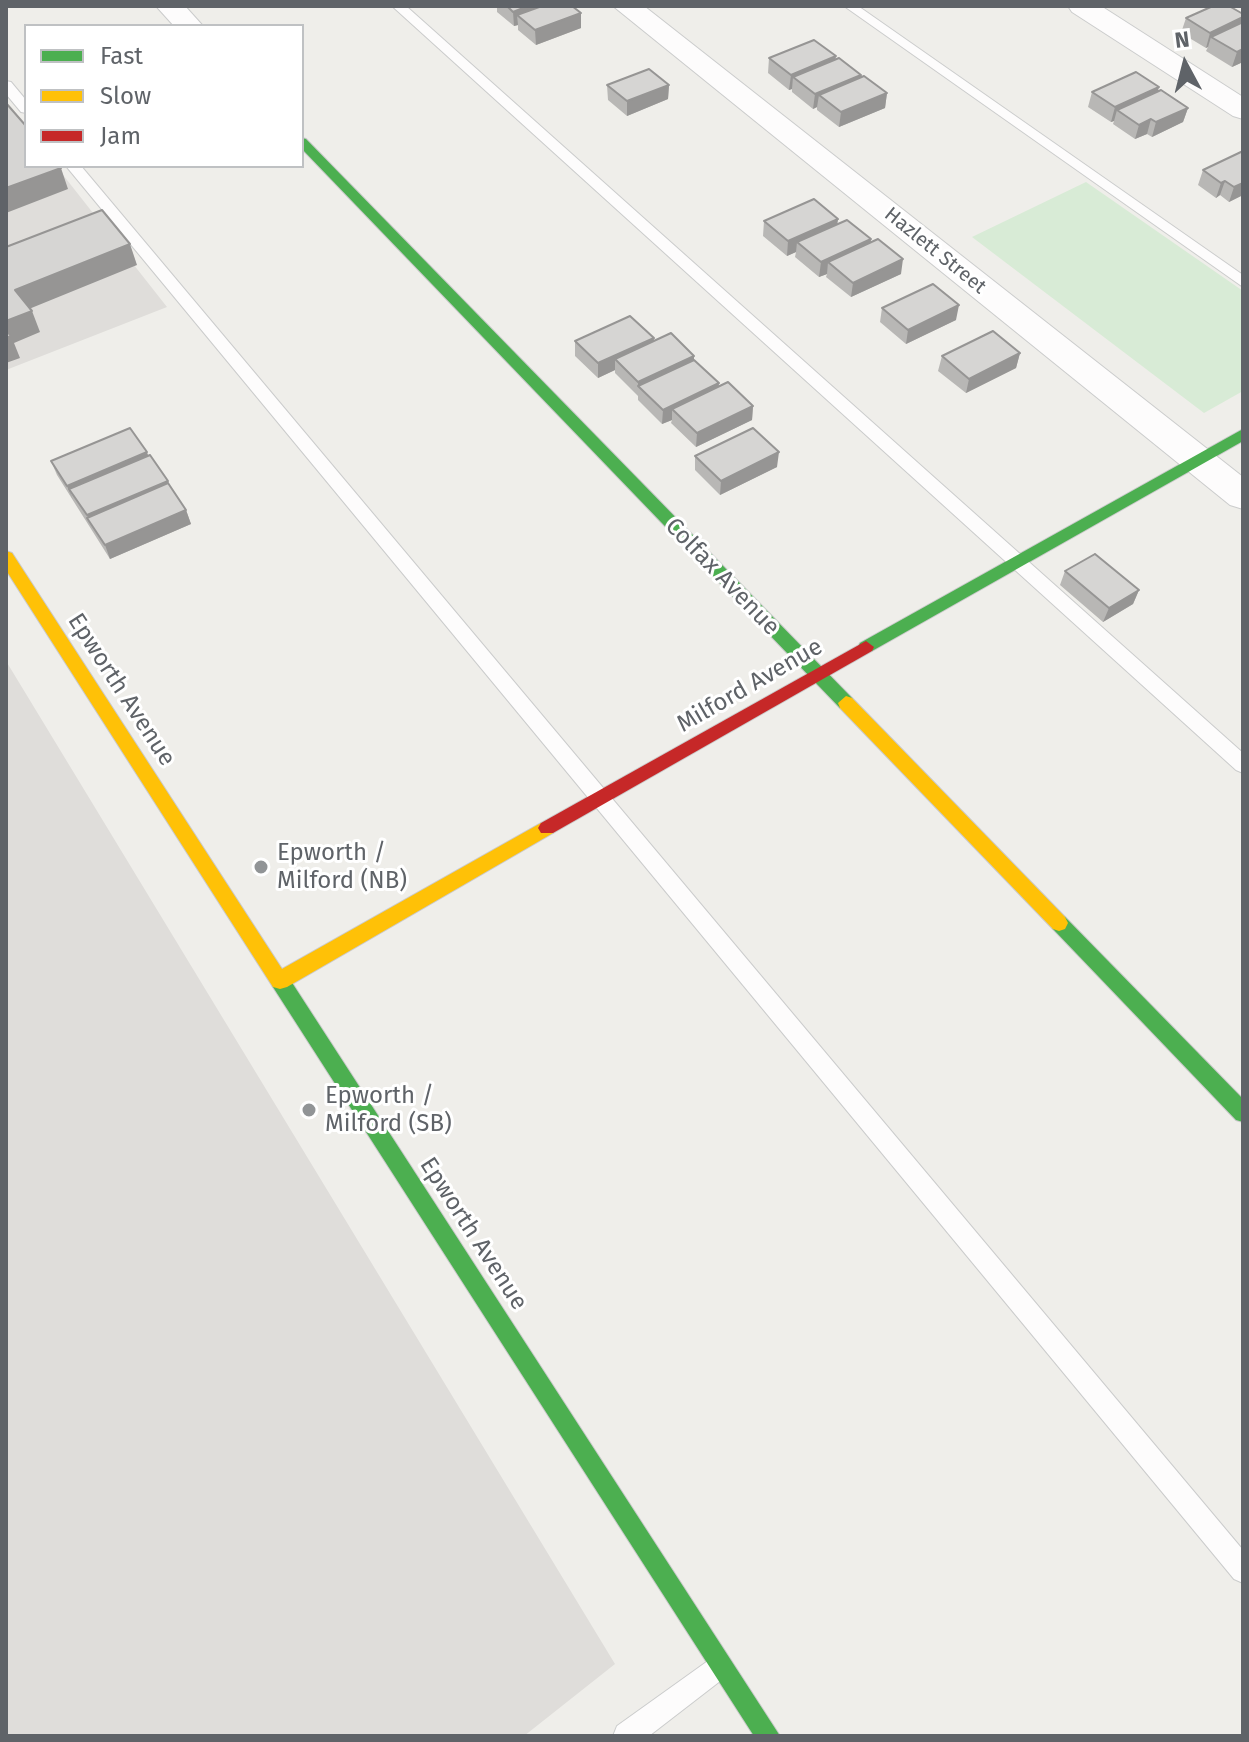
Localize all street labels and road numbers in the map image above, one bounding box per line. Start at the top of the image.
street label: Hazlett Street [879,203,991,299]
street label: Colfax Avenue [659,512,785,642]
street label: Epworth Avenue [61,608,181,772]
street label: Milford Avenue [672,633,828,739]
street label: Epworth Avenue [413,1152,533,1316]

